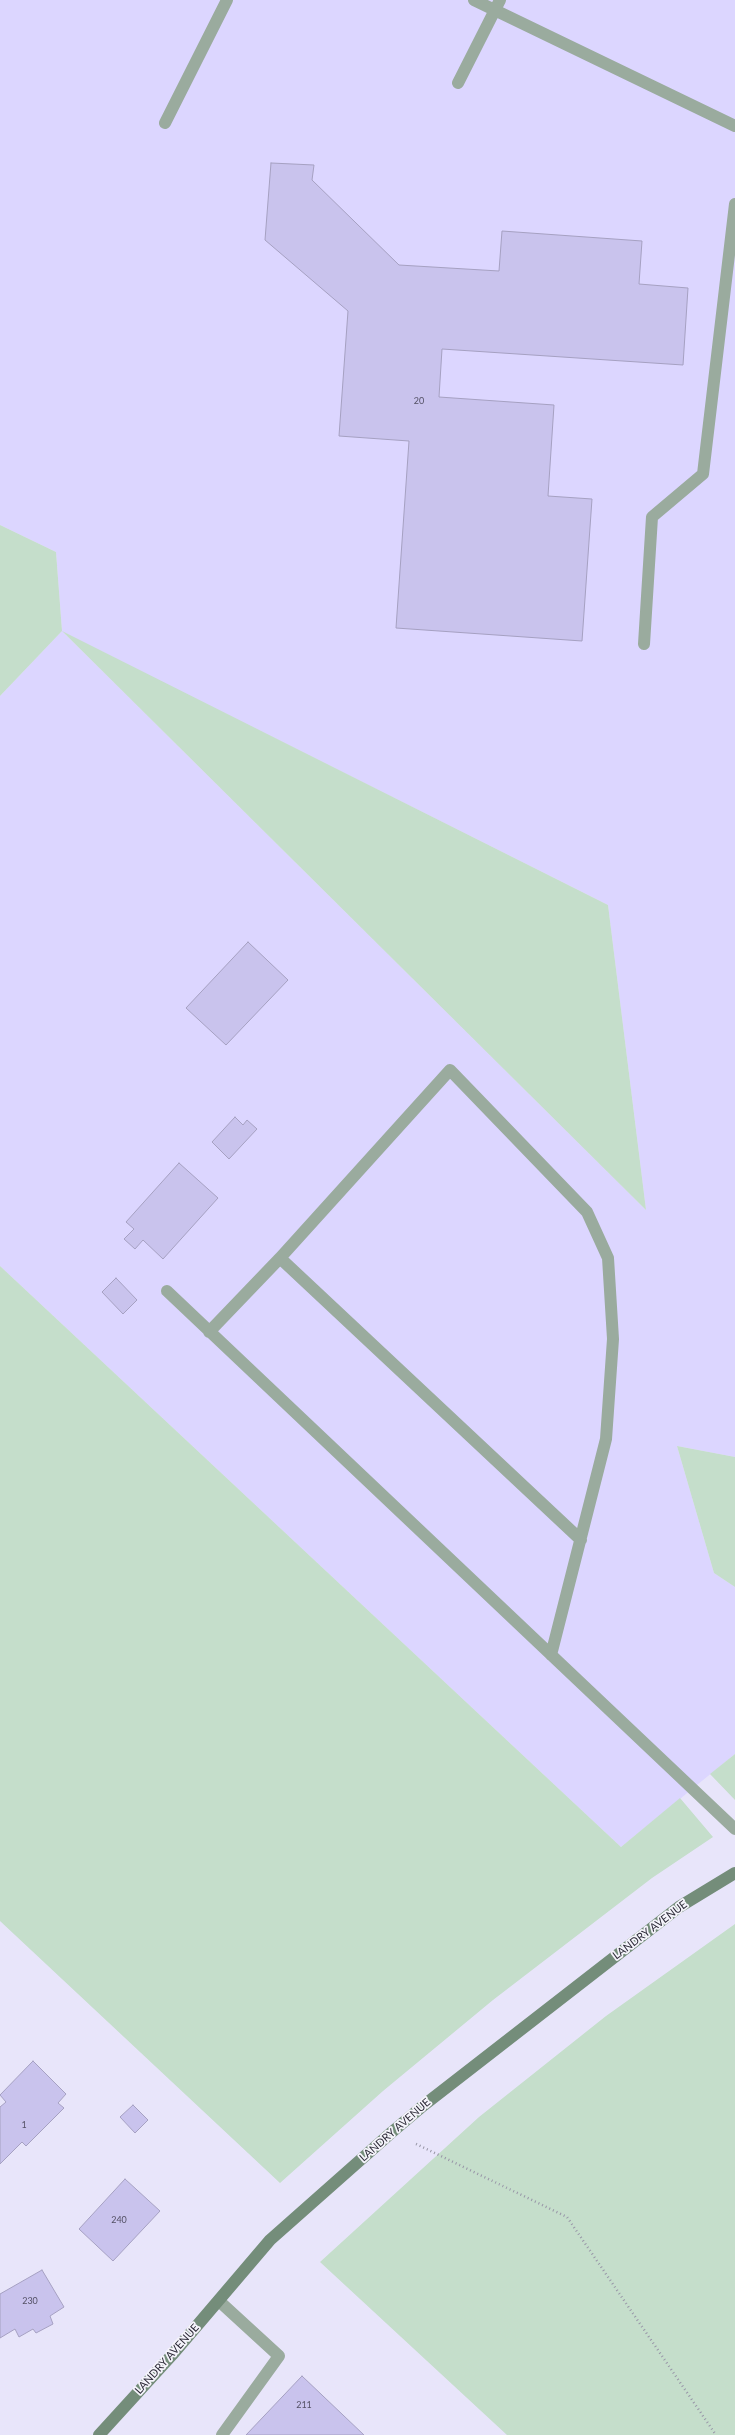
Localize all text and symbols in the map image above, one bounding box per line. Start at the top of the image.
house number: 20 [414,396,424,406]
street label: LANDRY AVENUE [610,1898,690,1962]
street label: LANDRY AVENUE [357,2096,433,2164]
house number: 1 [21,2120,27,2130]
house number: 240 [111,2215,127,2225]
house number: 230 [22,2296,38,2306]
street label: LANDRY AVENUE [132,2321,202,2397]
house number: 211 [296,2400,312,2410]

